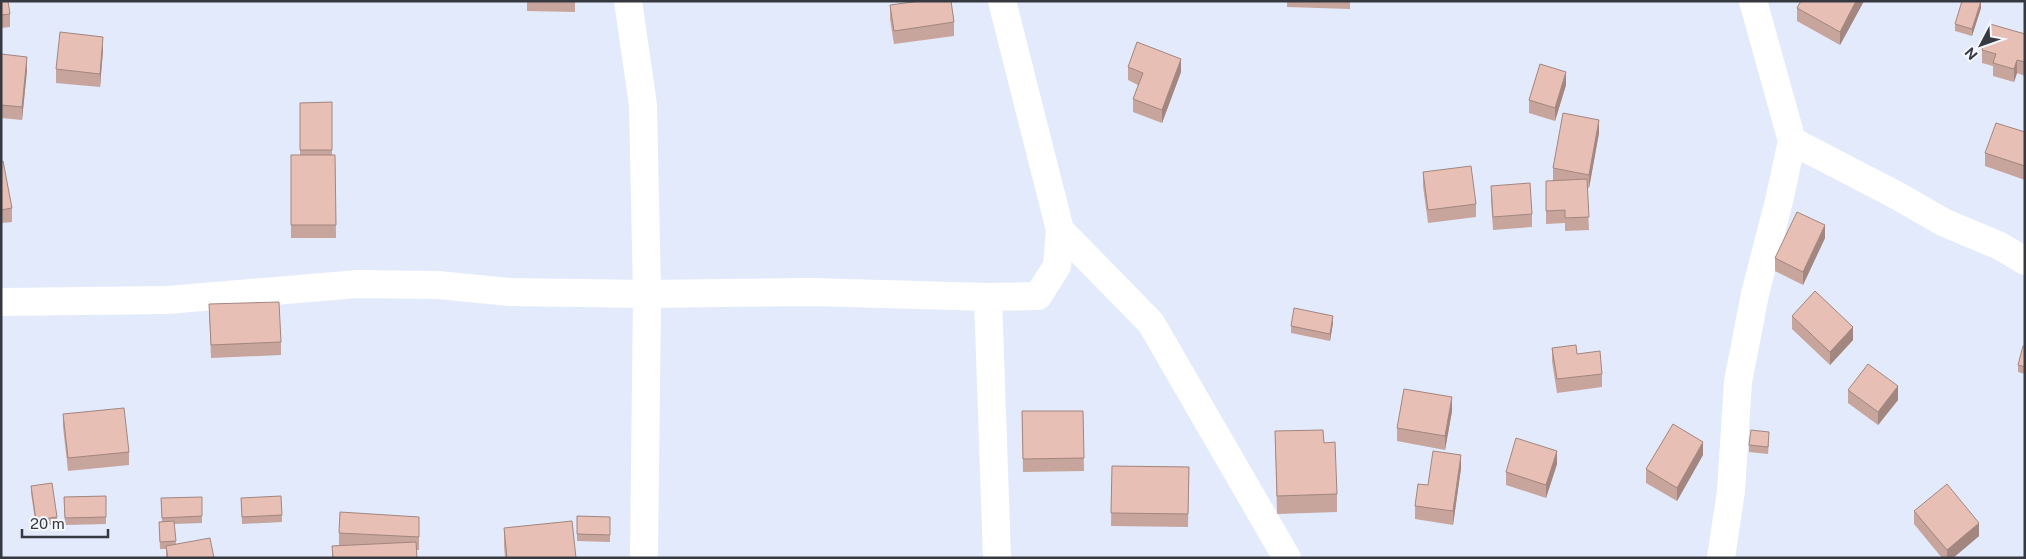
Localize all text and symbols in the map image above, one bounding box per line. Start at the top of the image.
north arrow [1956,20,2006,70]
text: N [1962,44,1981,63]
scale bar [22,506,109,538]
text: 20 m [30,515,65,532]

